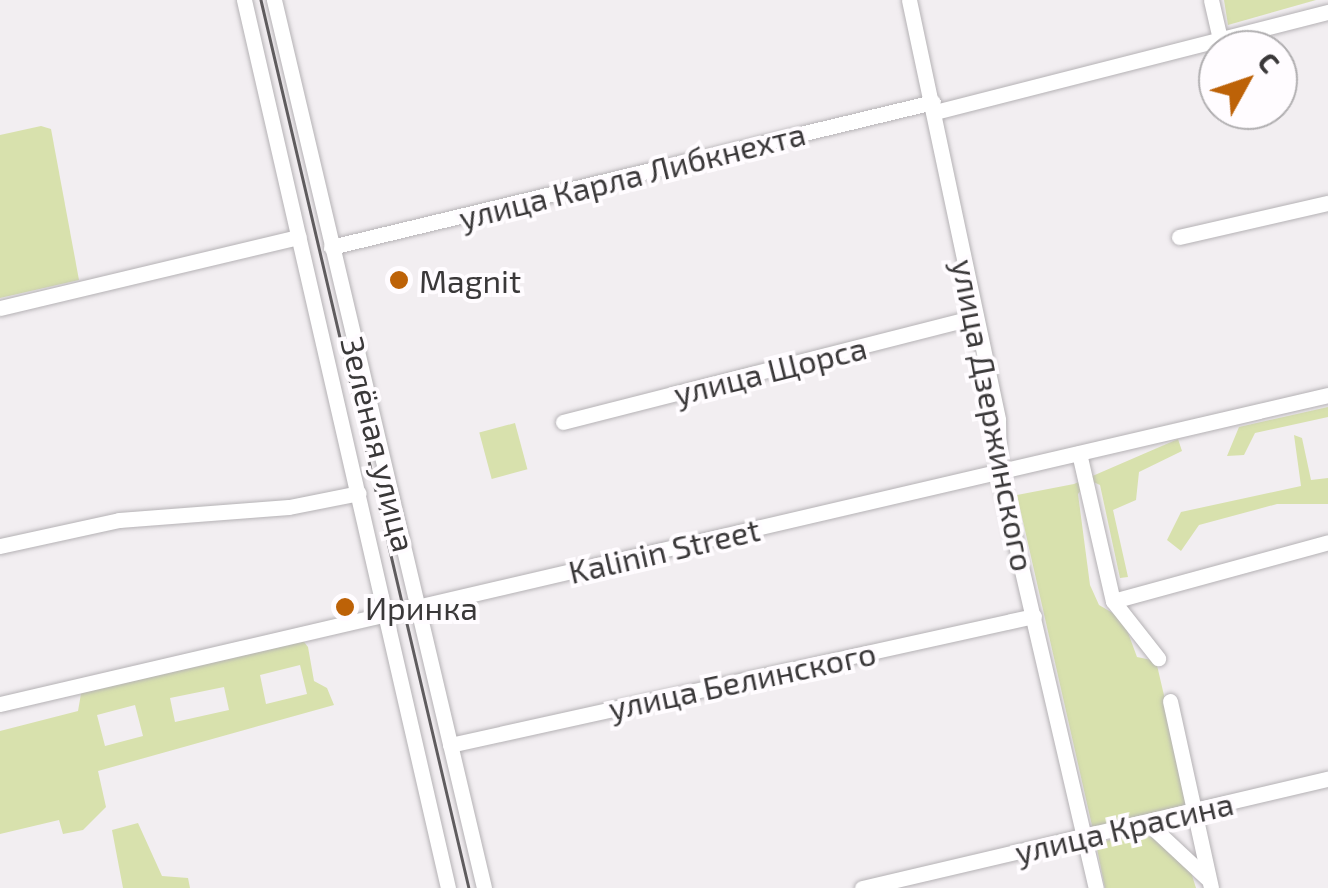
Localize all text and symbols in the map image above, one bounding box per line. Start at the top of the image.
north arrow [1198,30,1298,130]
text: С [1251,45,1288,79]
street label: улица Карла Либкнехта [455,113,809,237]
street label: улица Дзержинского [945,256,1043,574]
place label: Magnit [419,261,521,299]
marker: Magnit [388,269,410,291]
street label: улица Щорса [670,328,870,412]
street label: Зелёная улица [334,332,424,556]
street label: Kalinin Street [565,509,763,591]
place label: Иринка [365,588,478,626]
marker: Иринка [334,596,356,618]
street label: улица Белинского [605,633,879,727]
street label: улица Красина [1011,783,1237,871]

